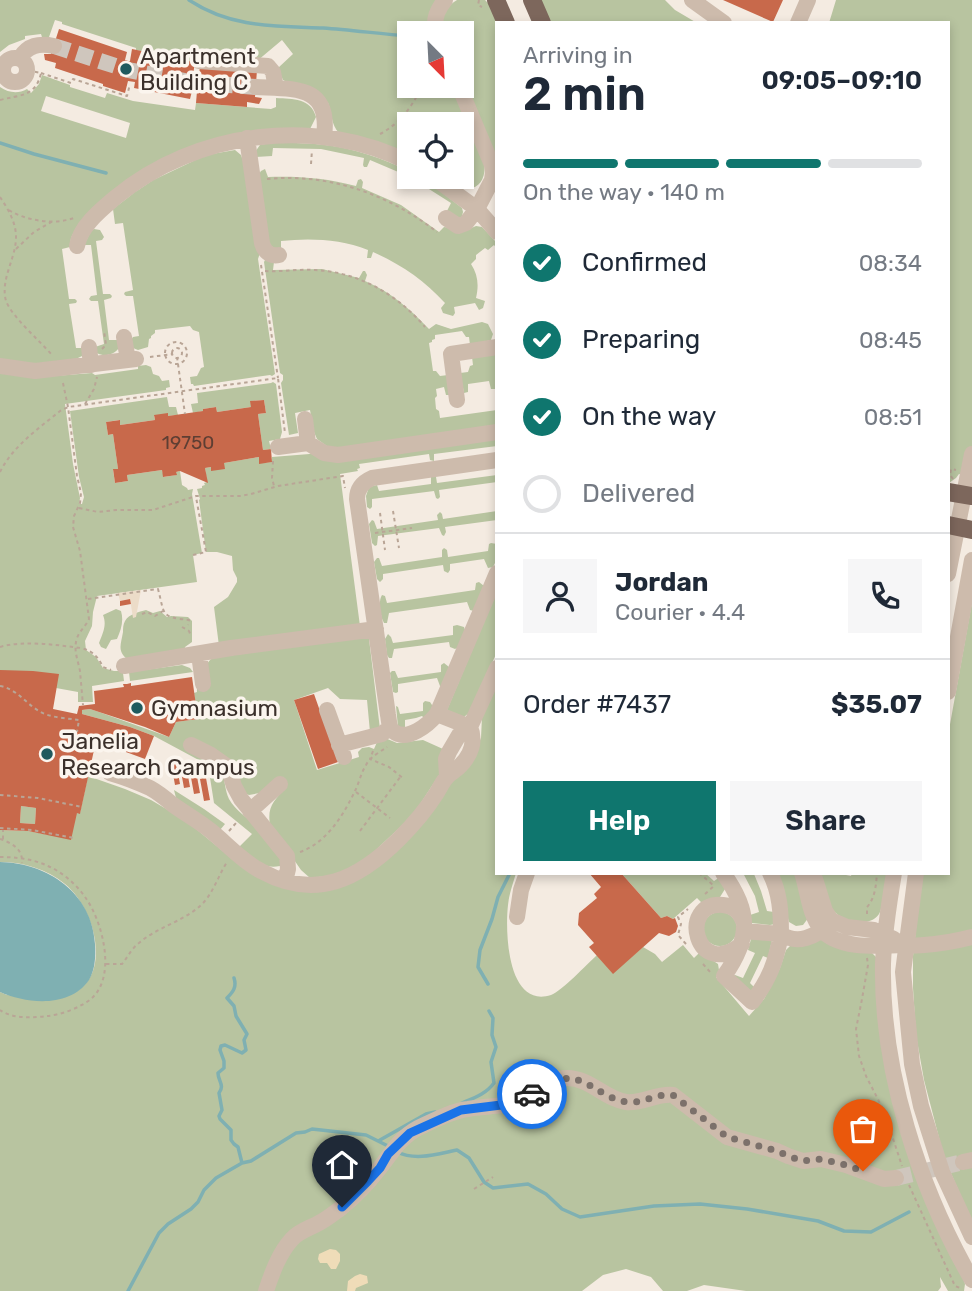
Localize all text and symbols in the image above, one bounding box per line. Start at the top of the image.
north arrow [397,21,474,98]
map controls [397,21,474,189]
text: Arriving in [523,41,633,69]
place label: Apartment Building C [140,42,256,96]
marker: Apartment Building C [118,61,134,77]
text: 09:05–09:10 [761,65,922,96]
text: 2 min [523,67,646,122]
button: locate [397,112,474,189]
text: On the way · 140 m [523,178,725,206]
icon: check [523,244,561,282]
text: Confirmed [582,247,707,278]
text: 08:34 [859,249,922,277]
icon: check [523,321,561,359]
text: Preparing [582,324,700,355]
text: 08:45 [859,326,922,354]
icon: check [523,398,561,436]
text: On the way [582,401,716,432]
text: 08:51 [864,403,922,431]
house number: 19750 [162,431,214,454]
text: Delivered [582,478,695,509]
button: person [523,559,597,633]
button: phone [848,559,922,633]
text: Jordan [615,567,708,598]
text: Courier · 4.4 [615,598,745,626]
text: Order #7437 [523,689,671,720]
text: $35.07 [831,689,922,720]
place label: Gymnasium [151,694,278,722]
marker: Gymnasium [129,700,145,716]
place label: Janelia Research Campus [61,727,255,781]
marker: Janelia Research Campus [39,746,55,762]
button: Help [523,781,716,861]
button: Share [730,781,922,861]
courier [497,1059,567,1129]
icon: car [513,1075,551,1113]
pin [833,1099,893,1171]
icon: bag [844,1110,882,1148]
pin [312,1135,372,1207]
icon: home [323,1146,361,1184]

